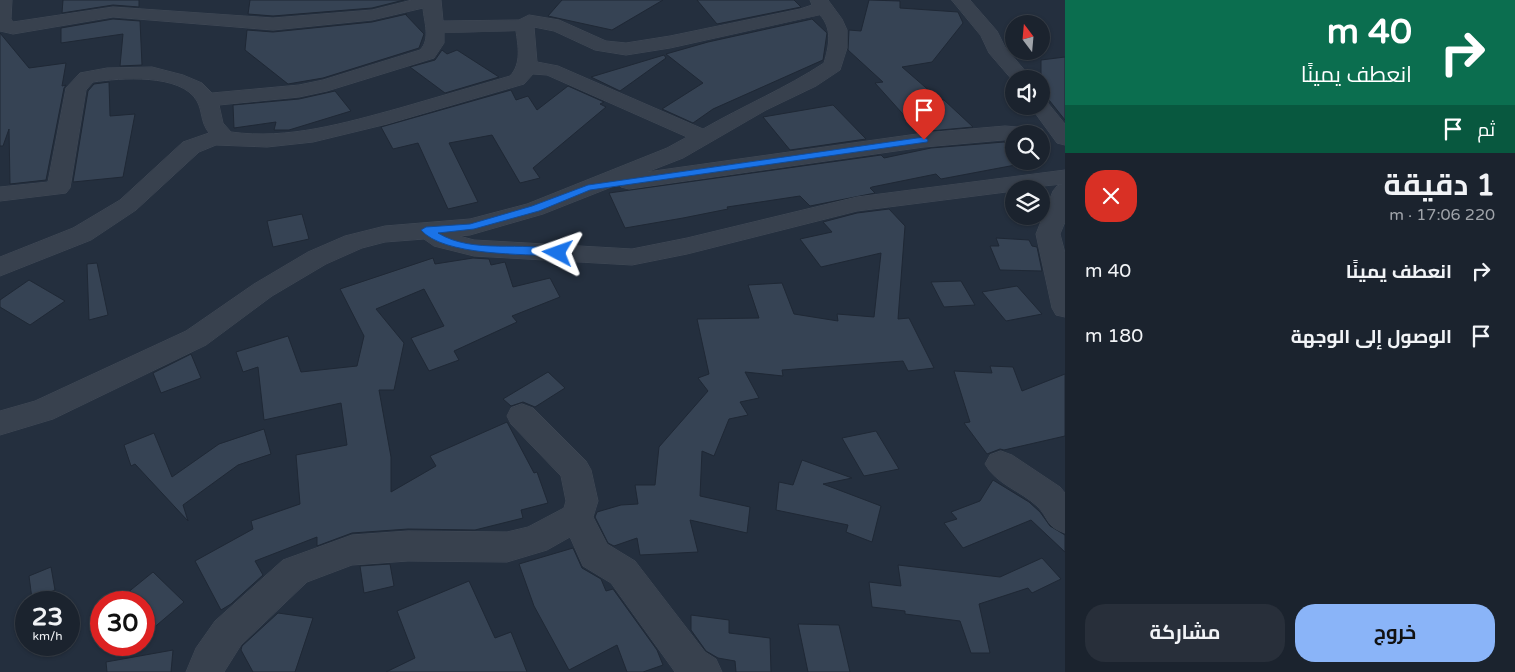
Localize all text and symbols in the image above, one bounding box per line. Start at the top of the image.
text: 40 m [1327,11,1412,53]
north arrow [1005,15,1050,60]
map controls [1005,15,1050,225]
icon: right [1430,20,1495,85]
text: انعطف يمينًا [1301,62,1412,88]
button: sound [1005,70,1050,115]
pin [903,89,945,140]
icon: arrive [910,96,938,124]
icon: arrive [1439,115,1467,143]
text: ثم [1477,119,1495,141]
button: search [1005,125,1050,170]
text: 1 دقيقة [1384,167,1495,204]
button: close [1085,170,1137,222]
button: layers [1005,180,1050,225]
text: 220 m · 17:06 [1389,205,1495,225]
position arrow [531,226,583,278]
icon: right [1467,257,1495,285]
text: 40 m [1085,260,1131,282]
text: انعطف يمينًا [1346,261,1452,283]
icon: arrive [1467,322,1495,350]
text: 180 m [1085,325,1143,347]
text: الوصول إلى الوجهة [1291,326,1452,348]
speed limit sign: 30 [90,591,155,656]
text: 23 [32,602,63,632]
button: مشاركة [1085,604,1285,662]
button: خروج [1295,604,1495,662]
text: km/h [32,629,63,643]

